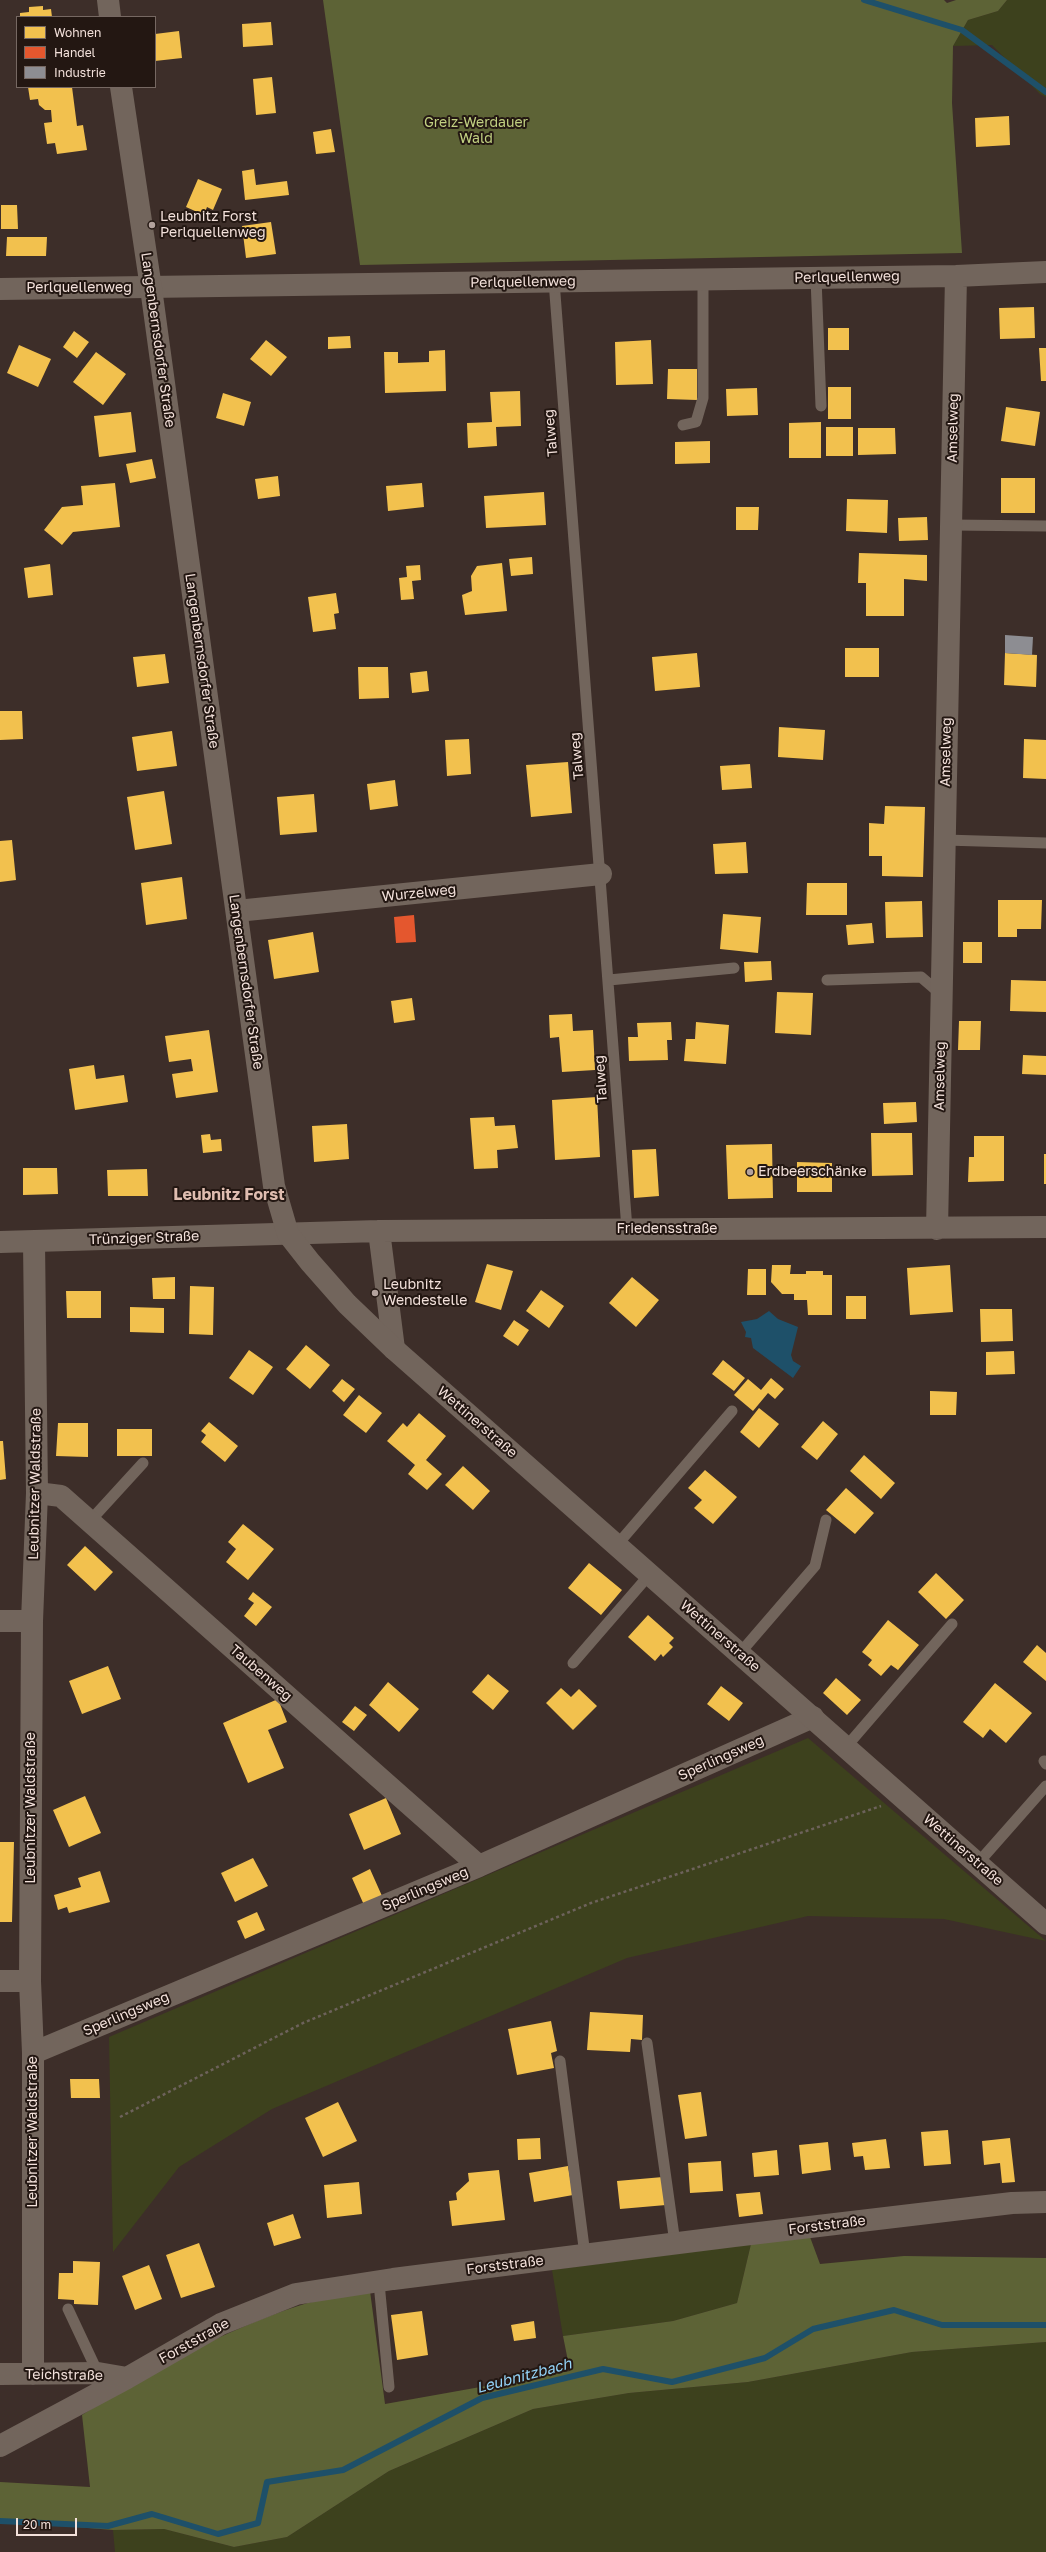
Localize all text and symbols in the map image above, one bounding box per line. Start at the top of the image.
legend [16,16,156,88]
text: Wohnen [54,25,101,40]
text: Handel [54,45,95,60]
text: Industrie [54,65,106,80]
park label: Greiz-Werdauer Wald [424,115,528,148]
place label: Leubnitz Forst Perlquellenweg [160,209,265,242]
marker: Leubnitz Forst Perlquellenweg [147,220,157,230]
street label: Langenbernsdorfer Straße [137,251,179,429]
street label: Perlquellenweg [794,268,900,286]
street label: Perlquellenweg [470,273,576,291]
street label: Perlquellenweg [26,280,132,296]
street label: Amselweg [944,393,962,463]
street label: Talweg [541,409,561,457]
street label: Langenbernsdorfer Straße [181,572,223,750]
street label: Amselweg [937,717,955,787]
street label: Talweg [567,732,587,780]
street label: Wurzelweg [381,881,457,905]
street label: Langenbernsdorfer Straße [225,893,267,1071]
street label: Amselweg [931,1041,949,1111]
street label: Talweg [591,1055,611,1103]
place label: Erdbeerschänke [758,1164,867,1180]
marker: Erdbeerschänke [745,1167,755,1177]
district label: Leubnitz Forst [173,1185,285,1205]
street label: Friedensstraße [617,1221,717,1237]
street label: Trünziger Straße [89,1228,199,1248]
place label: Leubnitz Wendestelle [383,1277,467,1310]
marker: Leubnitz Wendestelle [370,1288,380,1298]
street label: Wettinerstraße [434,1383,520,1461]
street label: Leubnitzer Waldstraße [25,1408,45,1560]
street label: Wettinerstraße [677,1597,763,1675]
street label: Taubenweg [226,1641,296,1705]
street label: Leubnitzer Waldstraße [23,1732,39,1884]
street label: Sperlingsweg [676,1732,766,1784]
street label: Wettinerstraße [920,1811,1006,1889]
street label: Sperlingsweg [379,1863,471,1915]
street label: Sperlingsweg [80,1988,172,2040]
street label: Leubnitzer Waldstraße [25,2056,41,2208]
street label: Forststraße [787,2212,867,2238]
street label: Forststraße [465,2252,545,2278]
street label: Forststraße [156,2315,232,2367]
water label: Leubnitzbach [474,2355,574,2397]
street label: Teichstraße [25,2366,103,2384]
scale bar [18,2510,79,2536]
text: 20 m [23,2517,51,2532]

